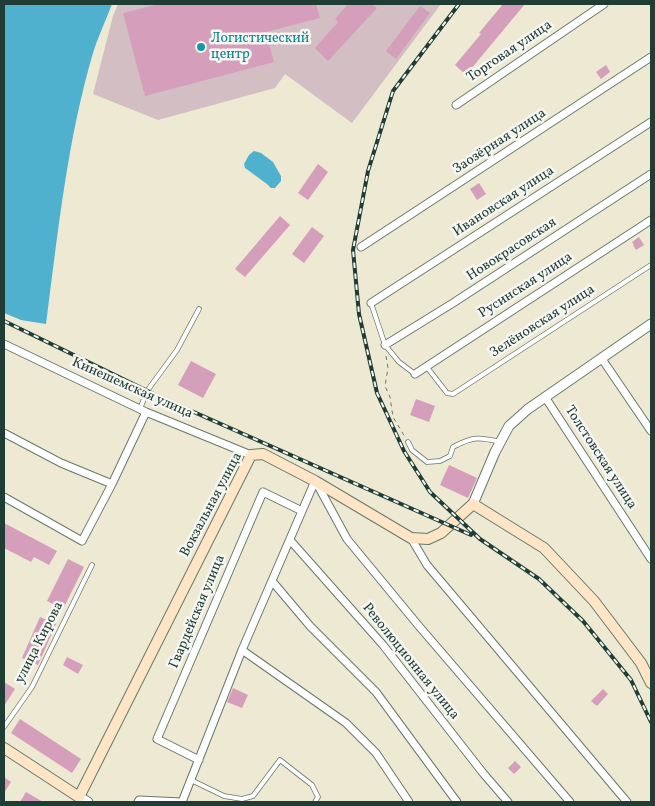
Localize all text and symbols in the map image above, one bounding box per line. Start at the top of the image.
street label: Торговая улица [464,17,556,87]
place label: Логистический центр [211,31,309,64]
marker: Логистический центр [195,41,207,53]
street label: Заозёрная улица [450,106,550,178]
street label: Ивановская улица [450,163,558,241]
street label: Новокрасовская [464,215,560,285]
street label: Русинская улица [476,249,576,323]
street label: Зелёновская улица [487,282,599,362]
street label: Кинешемская улица [69,355,195,423]
street label: Толстовская улица [560,403,640,513]
street label: Вокзальная улица [177,450,247,560]
street label: Гвардейская улица [166,553,230,671]
street label: улица Кирова [12,599,68,687]
street label: Революционная улица [358,600,462,724]

